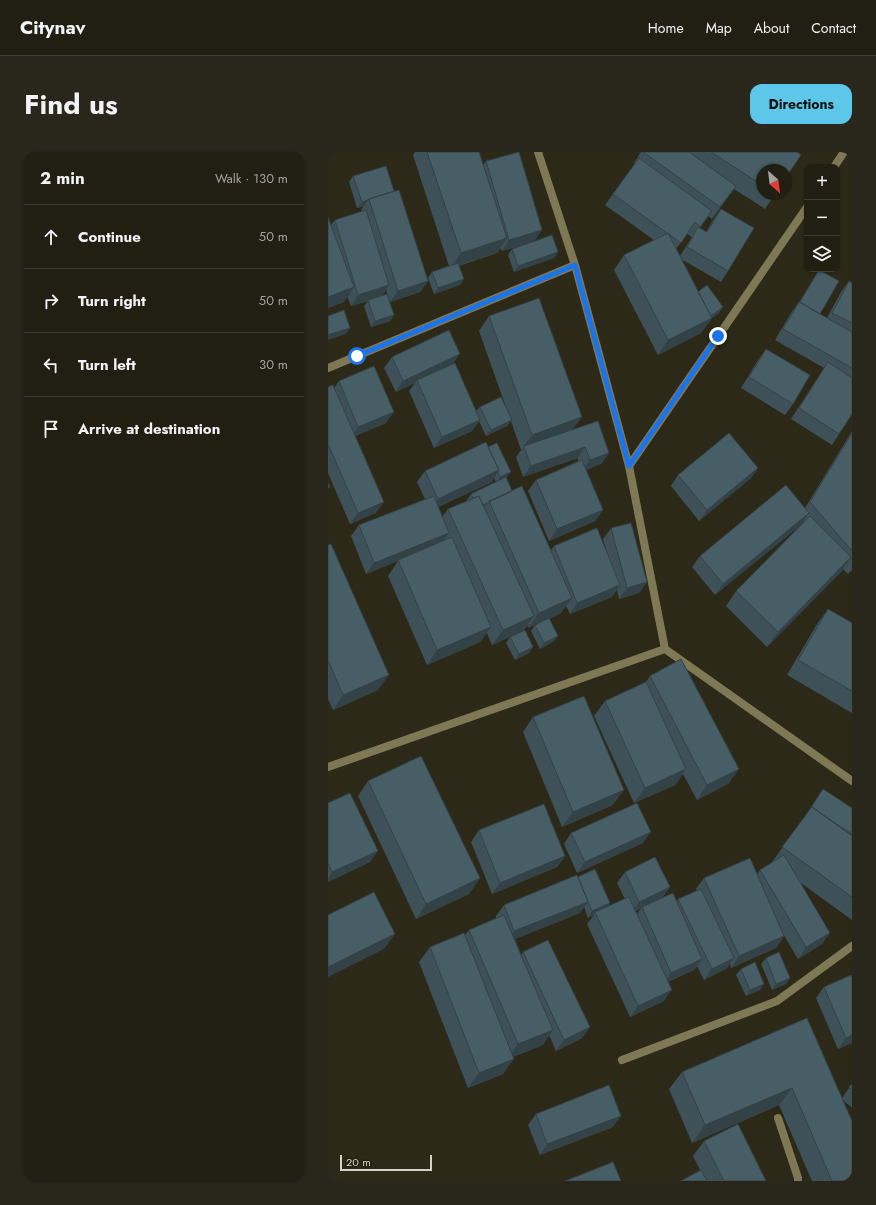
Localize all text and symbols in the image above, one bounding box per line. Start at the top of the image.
text: Citynav [20,14,86,41]
text: Home [648,18,684,38]
text: Map [706,18,732,38]
text: About [754,18,789,38]
text: Contact [811,18,856,38]
text: Find us [24,84,118,125]
button: Directions [750,84,852,124]
north arrow [756,164,792,200]
map controls [804,164,840,272]
button: + [804,164,840,200]
text: 2 min [40,166,85,190]
text: Walk · 130 m [215,169,288,188]
button: − [804,200,840,236]
icon: ahead [40,226,62,248]
text: Continue [78,226,141,248]
text: 50 m [259,227,288,246]
button: layers [804,236,840,272]
icon: right [40,290,62,312]
text: Turn right [78,290,146,312]
text: 50 m [259,291,288,310]
route end [709,327,727,345]
route start [348,347,366,365]
icon: left [40,354,62,376]
text: Turn left [78,354,136,376]
text: 30 m [259,355,288,374]
icon: arrive [40,418,62,440]
text: Arrive at destination [78,418,220,440]
scale bar [340,1153,432,1172]
text: 20 m [346,1154,371,1170]

